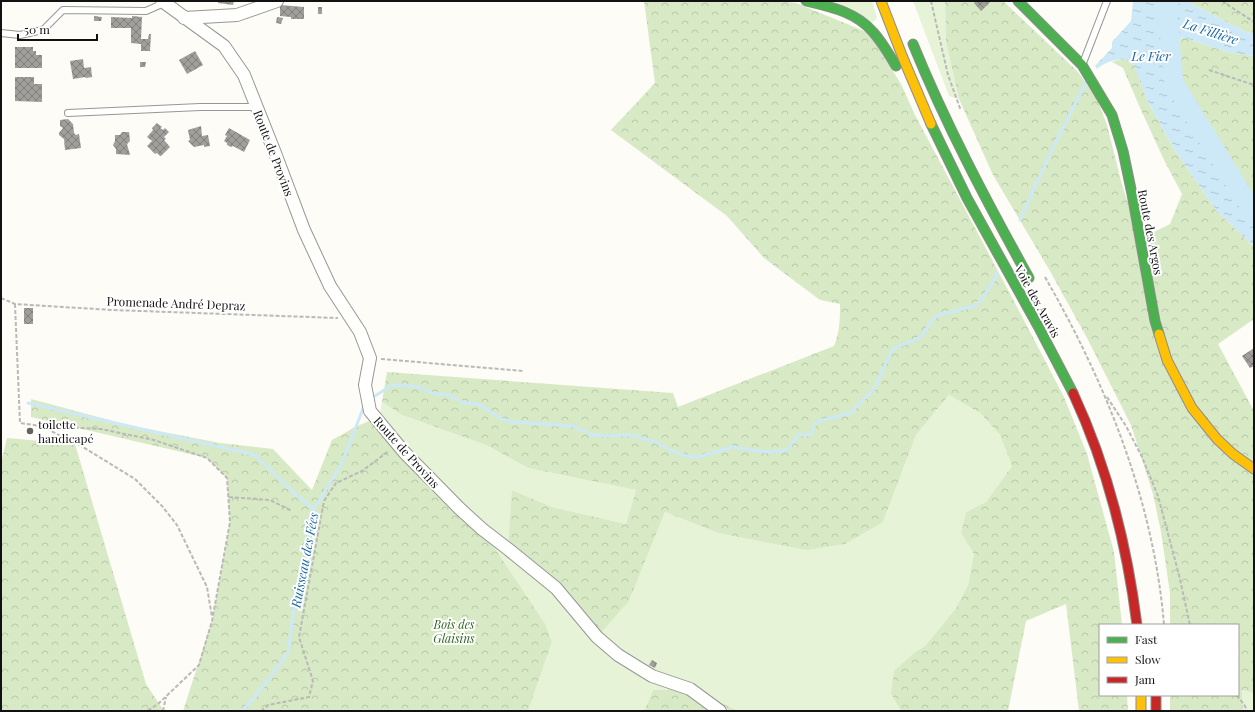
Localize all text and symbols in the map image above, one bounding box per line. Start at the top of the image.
water label: La Fillière [1180,14,1241,48]
scale bar [18,16,97,42]
text: 50 m [24,21,50,37]
water label: Le Fier [1131,47,1171,64]
street label: Route de Provins [250,108,298,198]
street label: Route des Argos [1135,188,1167,276]
street label: Voie des Aravis [1011,261,1065,340]
street label: Promenade André Depraz [106,293,246,313]
street label: Route de Provins [371,413,443,491]
place label: toilette handicapé [38,416,94,446]
marker: toilette handicapé [25,426,35,436]
water label: Ruisseau des Fées [286,511,322,610]
park label: Bois des Glaisins [433,616,475,646]
legend [1099,624,1239,696]
text: Fast [1135,631,1158,647]
text: Slow [1135,651,1161,667]
text: Jam [1134,671,1156,687]

